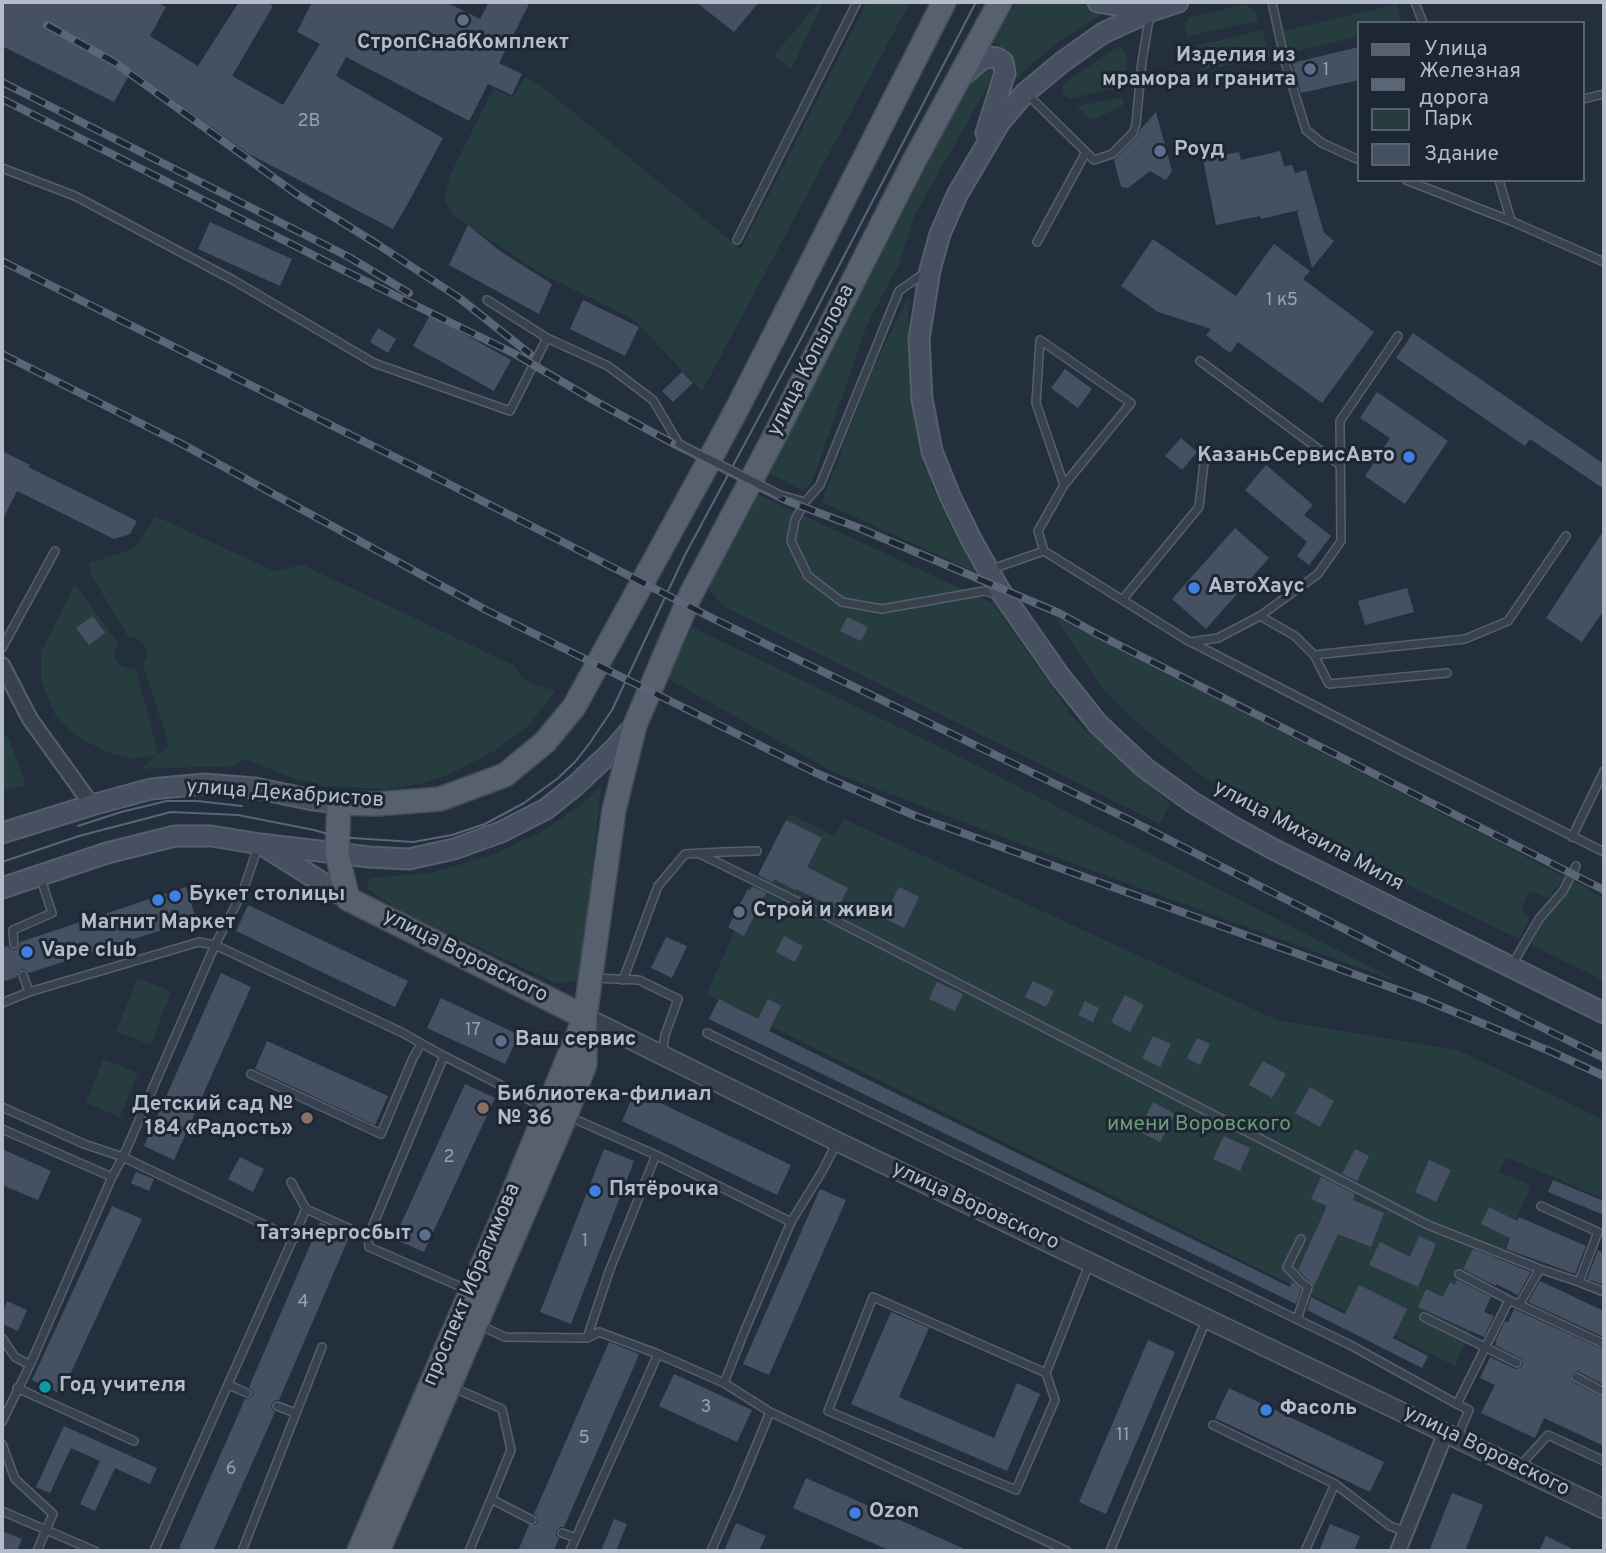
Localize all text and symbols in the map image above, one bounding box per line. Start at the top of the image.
marker: СтропСнабКомплект [455,12,471,28]
legend [1358,21,1585,182]
place label: СтропСнабКомплект [357,31,569,57]
text: Улица [1424,36,1488,63]
place label: Изделия из мрамора и гранита [1102,44,1296,94]
text: Железная дорога [1419,58,1521,112]
house number: 1 [1323,60,1329,82]
marker: Изделия из мрамора и гранита [1302,61,1318,77]
text: Парк [1424,106,1473,133]
house number: 2В [298,111,320,133]
place label: Роуд [1174,138,1224,164]
text: Здание [1424,141,1499,168]
marker: Роуд [1152,143,1168,159]
street label: улица Копылова [763,281,861,441]
house number: 1 к5 [1266,290,1298,312]
place label: КазаньСервисАвто [1197,444,1395,470]
marker: КазаньСервисАвто [1401,449,1417,465]
place label: АвтоХаус [1208,575,1305,601]
marker: АвтоХаус [1186,580,1202,596]
street label: улица Декабристов [185,776,385,814]
street label: улица Михаила Миля [1208,776,1408,898]
place label: Букет столицы [189,883,345,909]
marker: Букет столицы [167,888,183,904]
marker: Магнит Маркет [150,892,166,908]
place label: Строй и живи [753,899,893,925]
marker: Строй и живи [731,904,747,920]
street label: улица Воровского [378,905,552,1009]
place label: Магнит Маркет [81,911,235,937]
place label: Vape club [41,939,137,965]
marker: Vape club [19,944,35,960]
house number: 17 [465,1020,481,1042]
place label: Ваш сервис [515,1028,636,1054]
marker: Ваш сервис [493,1033,509,1049]
place label: Библиотека-филиал № 36 [497,1083,712,1133]
place label: Детский сад № 184 «Радость» [132,1093,293,1143]
marker: Библиотека-филиал № 36 [475,1100,491,1116]
marker: Детский сад № 184 «Радость» [299,1110,315,1126]
park label: имени Воровского [1107,1113,1291,1139]
house number: 2 [443,1147,455,1169]
street label: улица Воровского [887,1157,1063,1257]
place label: Пятёрочка [609,1178,719,1204]
street label: проспект Ибрагимова [419,1180,527,1390]
marker: Пятёрочка [587,1183,603,1199]
place label: Татэнергосбыт [256,1222,411,1248]
marker: Татэнергосбыт [417,1227,433,1243]
house number: 1 [582,1231,588,1253]
house number: 4 [297,1292,309,1314]
place label: Год учителя [59,1374,186,1400]
marker: Год учителя [37,1379,53,1395]
house number: 3 [701,1397,711,1419]
place label: Фасоль [1280,1397,1357,1423]
street label: улица Воровского [1399,1401,1573,1503]
marker: Фасоль [1258,1402,1274,1418]
house number: 11 [1116,1425,1130,1447]
house number: 5 [578,1428,590,1450]
house number: 6 [226,1459,236,1481]
place label: Ozon [869,1500,919,1526]
marker: Ozon [847,1505,863,1521]

